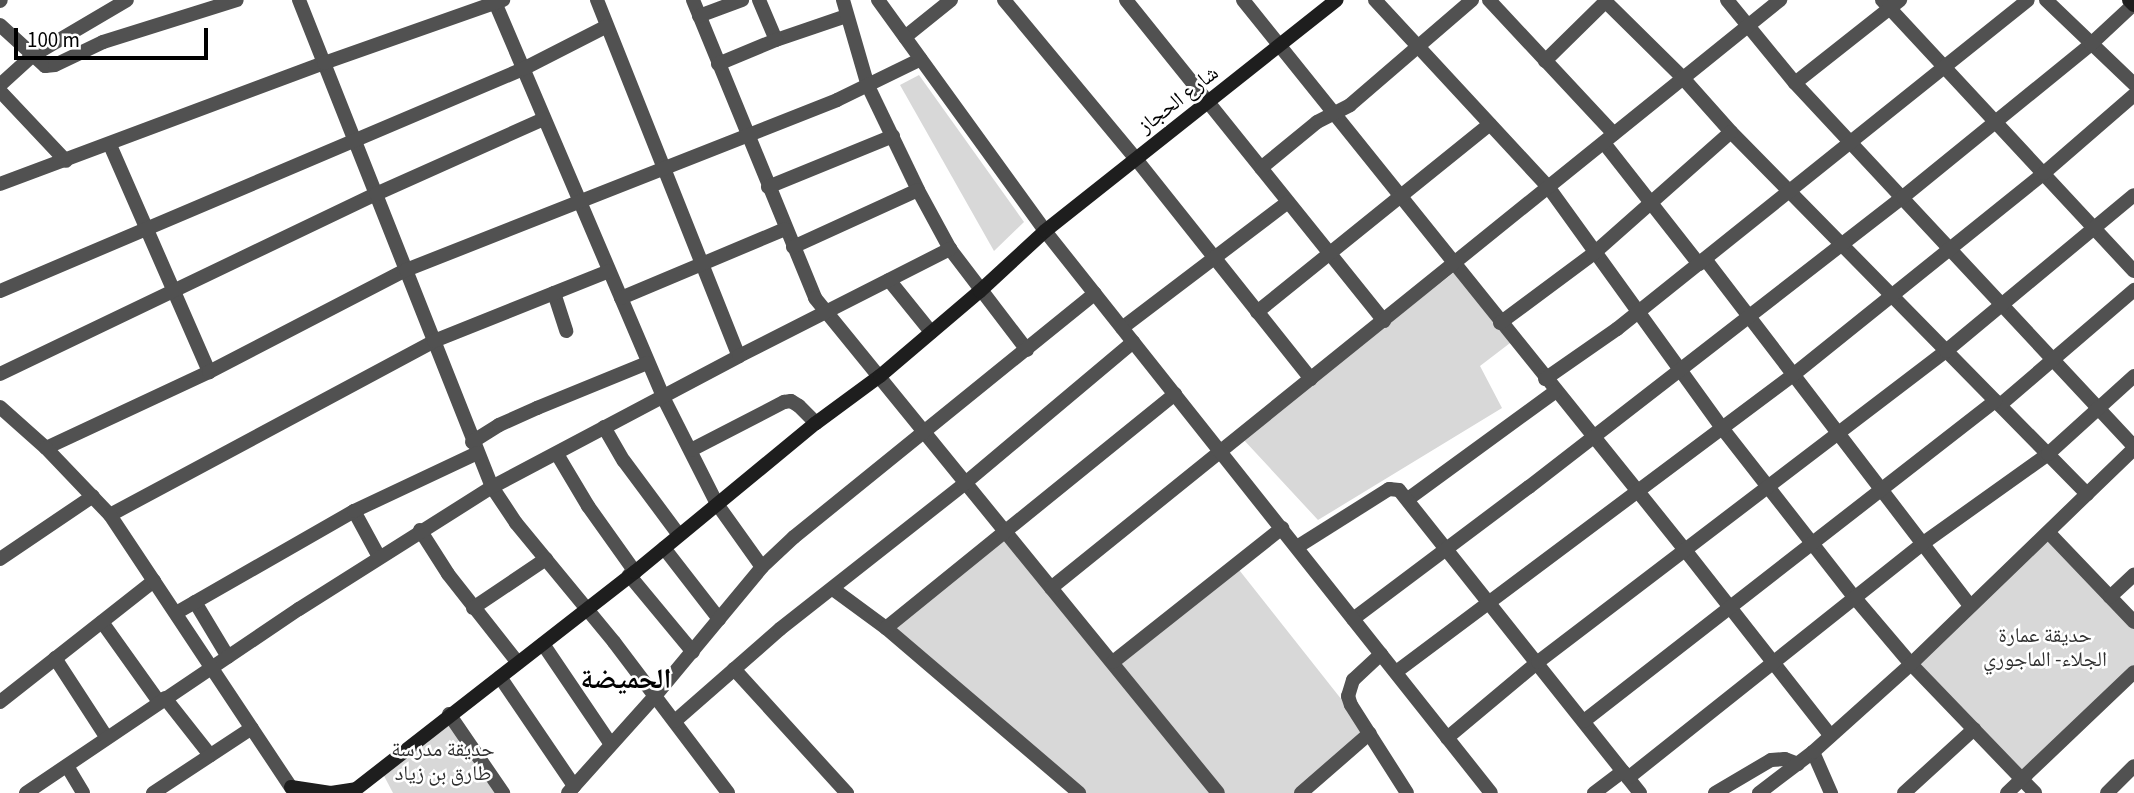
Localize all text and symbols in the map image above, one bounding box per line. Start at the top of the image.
scale bar [18,14,212,58]
text: 100 m [27,25,80,55]
street label: شارع الحجاز [1133,60,1223,138]
park label: حديقة عمارة الجلاء- الماجوري [1983,622,2107,672]
district label: الحميضة [581,662,671,696]
park label: حديقة مدرسة طارق بن زياد [391,736,495,786]

